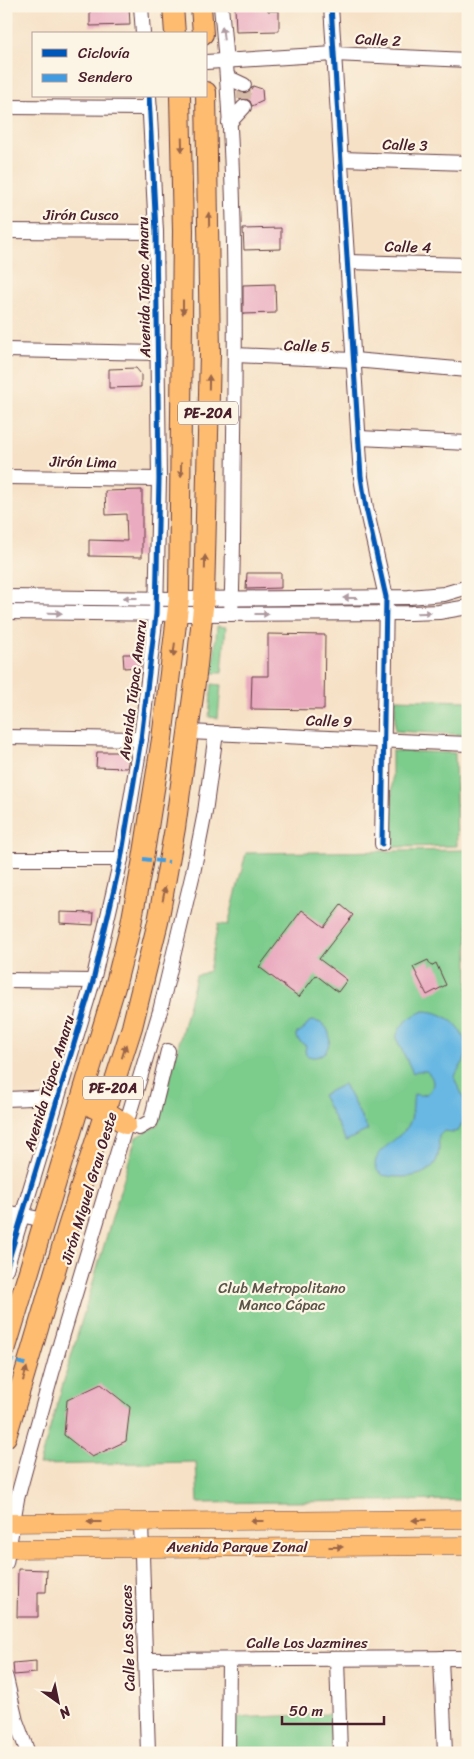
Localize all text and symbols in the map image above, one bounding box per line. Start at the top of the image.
one-way arrow [219,25,227,41]
street label: Calle 2 [354,26,402,54]
legend [32,32,208,98]
text: Ciclovía [78,40,130,66]
text: Sendero [78,64,133,90]
street label: Calle 3 [382,131,428,159]
one-way arrow [178,137,186,153]
street label: Jirón Cusco [42,202,119,228]
one-way arrow [205,211,213,227]
street label: Avenida Túpac Amaru [130,216,158,359]
street label: Calle 4 [384,233,432,261]
one-way arrow [179,300,187,316]
street label: Calle 5 [283,332,331,360]
one-way arrow [205,373,213,389]
road number: PE-20A [178,402,238,424]
street label: Jirón Lima [48,448,117,476]
one-way arrow [177,462,185,478]
one-way arrow [202,553,210,569]
one-way arrow [122,594,138,602]
one-way arrow [342,594,358,602]
one-way arrow [47,609,63,617]
one-way arrow [417,609,433,617]
one-way arrow [254,610,270,618]
street label: Avenida Túpac Amaru [111,618,154,763]
one-way arrow [169,642,177,658]
street label: Calle 9 [305,707,353,735]
one-way arrow [160,885,168,901]
street label: Avenida Túpac Amaru [16,1012,82,1155]
one-way arrow [121,1044,129,1059]
road number: PE-20A [83,1076,143,1100]
street label: Jirón Miguel Grau Oeste [53,1108,125,1268]
park label: Club Metropolitano Manco Cápac [218,1275,346,1318]
one-way arrow [22,1366,30,1381]
one-way arrow [411,1516,427,1524]
one-way arrow [248,1517,264,1525]
one-way arrow [86,1518,102,1526]
street label: Avenida Parque Zonal [165,1534,308,1560]
one-way arrow [328,1543,344,1551]
street label: Calle Los Sauces [113,1584,143,1692]
street label: Calle Los Jazmines [246,1630,368,1656]
north arrow [32,1676,82,1726]
scale bar [282,1694,384,1726]
text: 50 m [289,1698,324,1724]
text: N [54,1699,77,1726]

